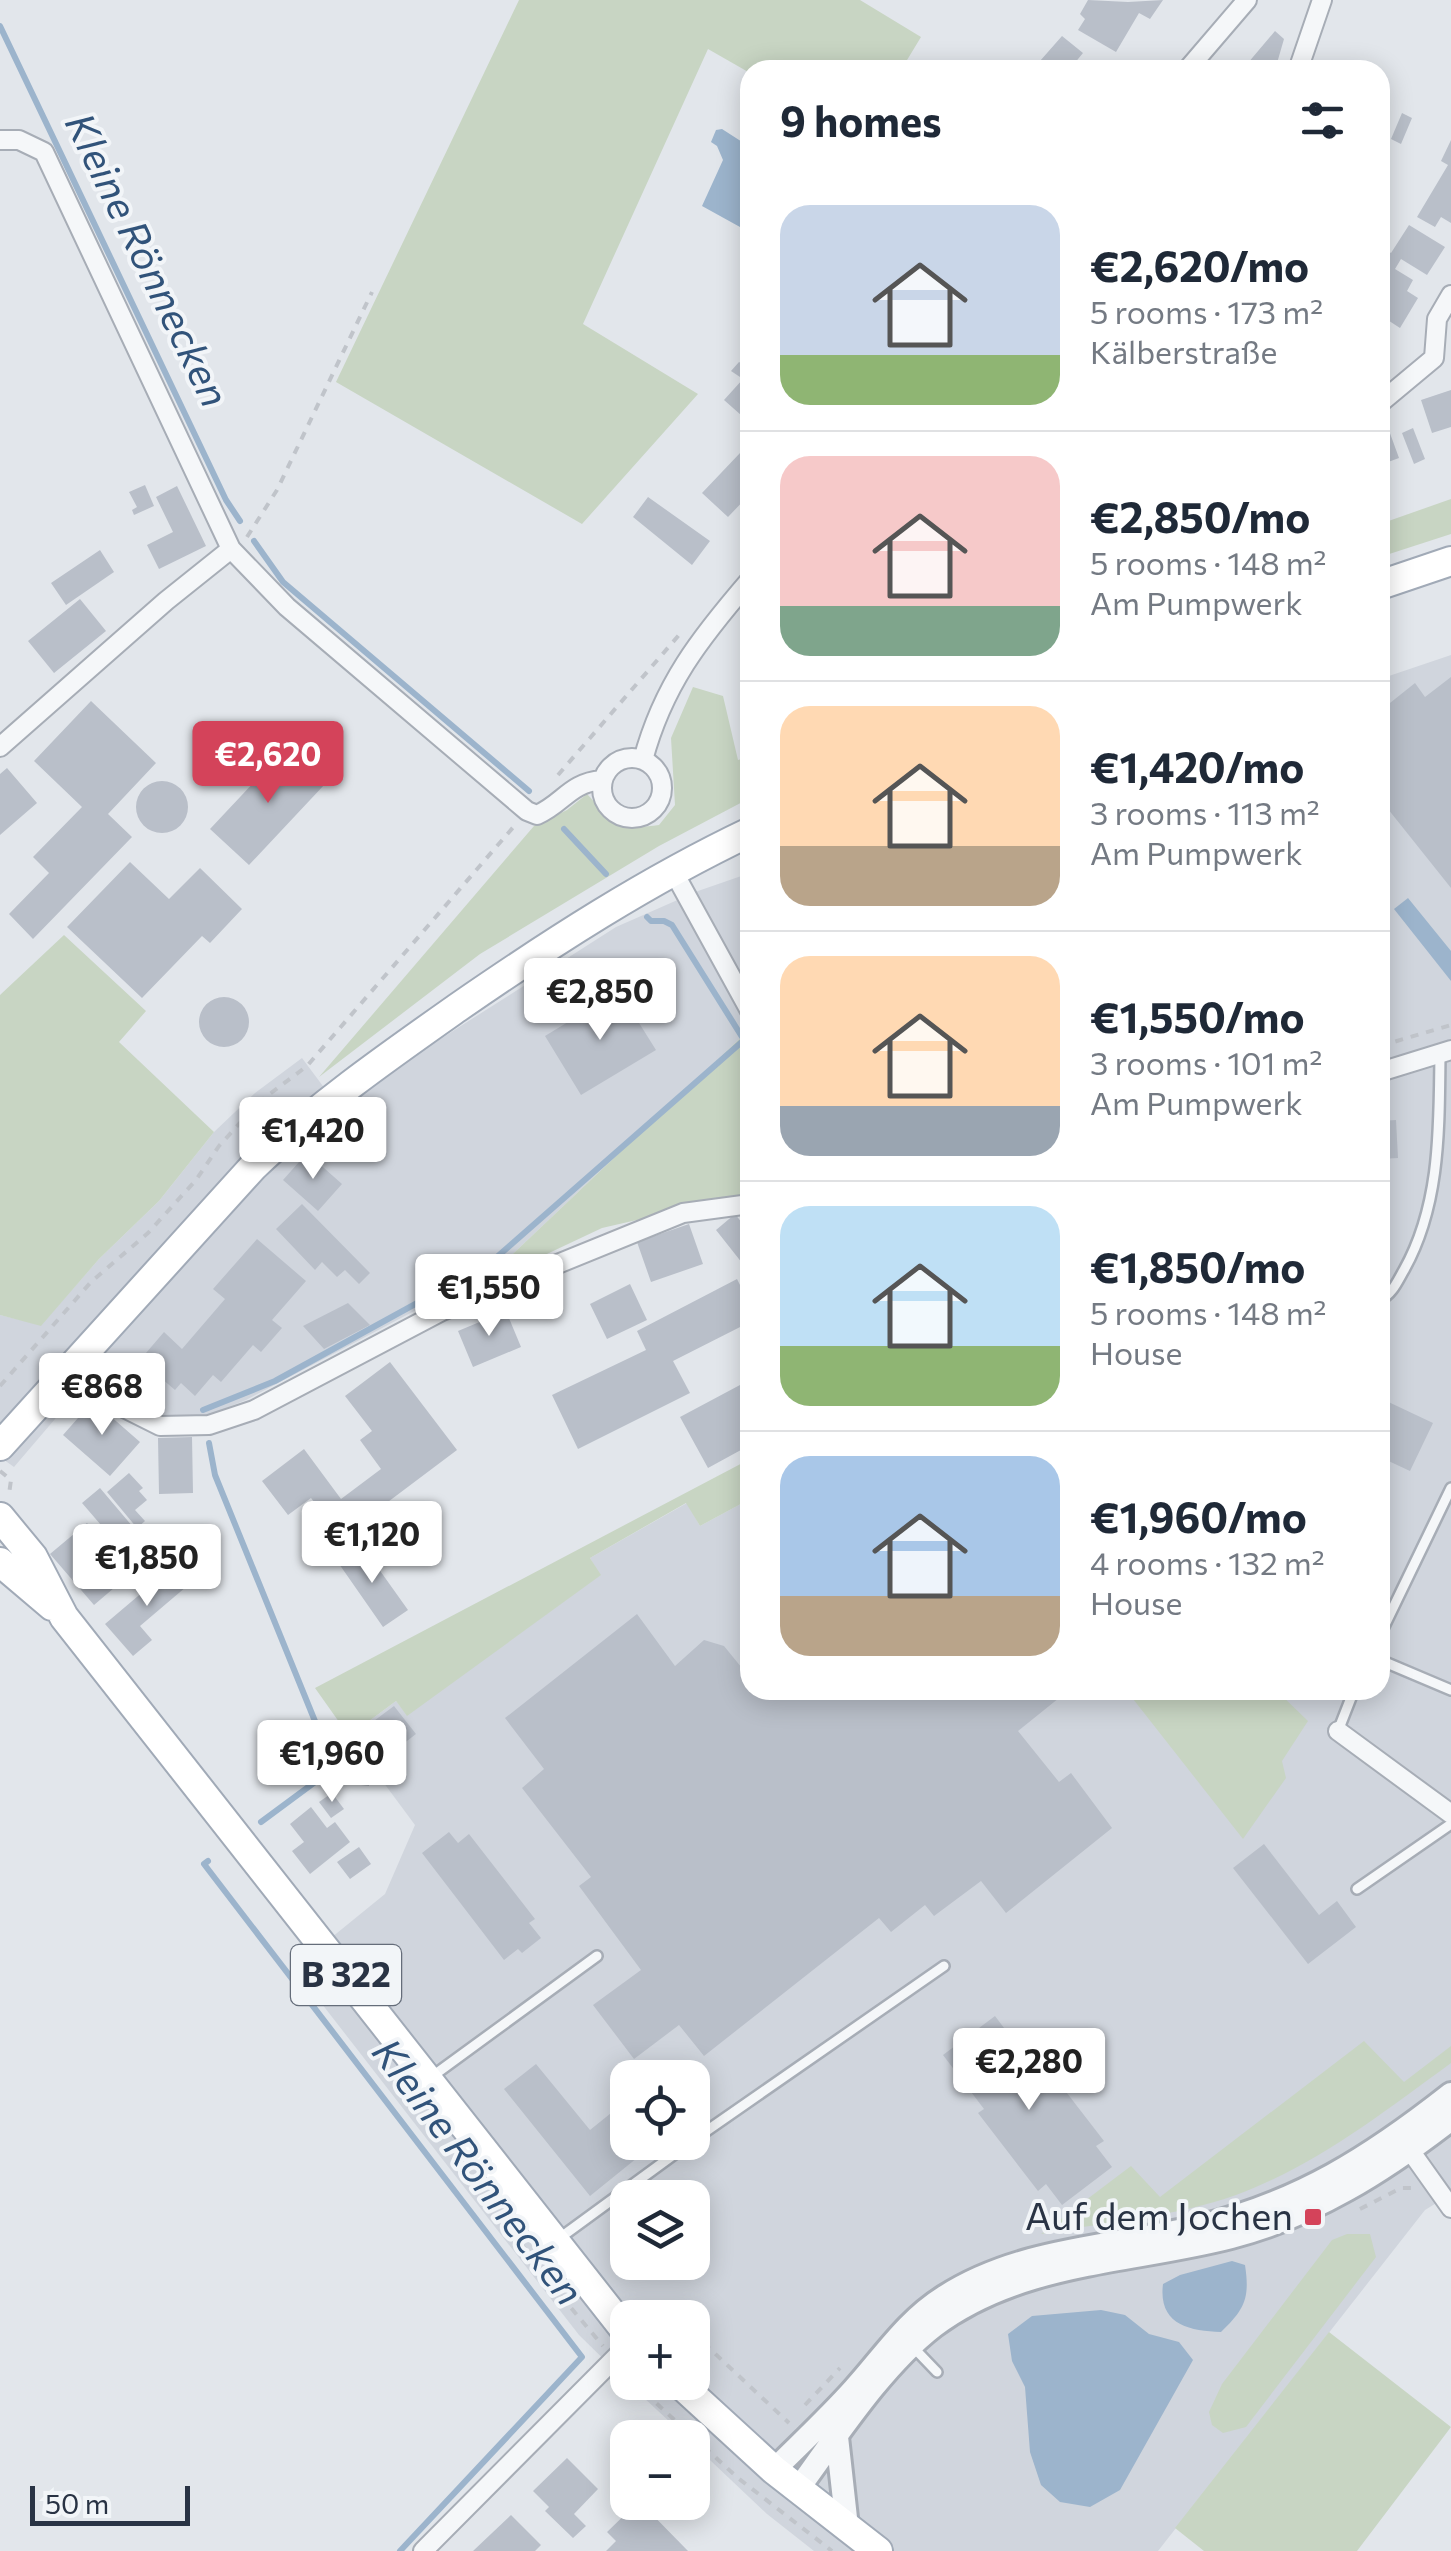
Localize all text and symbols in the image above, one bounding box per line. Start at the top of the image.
icon: filters [1295,93,1350,148]
text: 9 homes [780,94,942,146]
water label: Kleine Rönnecken [57,104,242,414]
text: €2,620/mo [1090,239,1309,291]
icon: home [860,245,980,365]
text: 5 rooms · 173 m² [1090,291,1323,331]
text: Kälberstraße [1090,331,1277,371]
text: €2,850/mo [1090,490,1310,542]
icon: home [860,496,980,616]
text: 5 rooms · 148 m² [1090,542,1327,582]
text: Am Pumpwerk [1090,582,1303,622]
pin: €2,620 [187,721,349,806]
text: €2,620 [214,733,322,773]
text: €1,420/mo [1090,740,1304,792]
icon: home [860,746,980,866]
text: 3 rooms · 113 m² [1090,792,1320,832]
text: Am Pumpwerk [1090,832,1303,872]
pin: €2,850 [519,958,681,1043]
text: €2,850 [546,970,654,1010]
text: €1,550/mo [1090,990,1305,1042]
icon: home [860,996,980,1116]
text: 3 rooms · 101 m² [1090,1042,1322,1082]
text: Am Pumpwerk [1090,1082,1303,1122]
pin: €1,420 [232,1097,394,1182]
text: €1,420 [261,1109,365,1149]
text: €1,850/mo [1090,1240,1305,1292]
icon: home [860,1246,980,1366]
pin: €1,550 [408,1254,570,1339]
text: €1,550 [437,1266,541,1306]
text: 5 rooms · 148 m² [1090,1292,1327,1332]
text: House [1090,1332,1182,1372]
pin: €868 [43,1353,161,1438]
text: €868 [61,1365,143,1405]
text: €1,960/mo [1090,1490,1307,1542]
icon: home [860,1496,980,1616]
pin: €1,120 [291,1501,453,1586]
text: €1,120 [324,1513,420,1553]
pin: €1,850 [66,1524,228,1609]
text: €1,850 [95,1536,199,1576]
text: 4 rooms · 132 m² [1090,1542,1325,1582]
text: House [1090,1582,1182,1622]
pin: €1,960 [251,1720,413,1805]
text: €1,960 [279,1732,385,1772]
road number: B 322 [291,1945,401,2005]
water label: Kleine Rönnecken [364,2028,596,2313]
pin: €2,280 [948,2028,1110,2113]
text: €2,280 [975,2040,1083,2080]
map controls [610,2060,710,2520]
button: locate [610,2060,710,2160]
button: layers [610,2180,710,2280]
place label: Auf dem Jochen [1025,2191,1293,2238]
marker: Auf dem Jochen [1302,2206,1324,2228]
button: + [610,2300,710,2400]
button: − [610,2420,710,2520]
scale bar [30,2481,190,2526]
text: 50 m [45,2486,109,2520]

